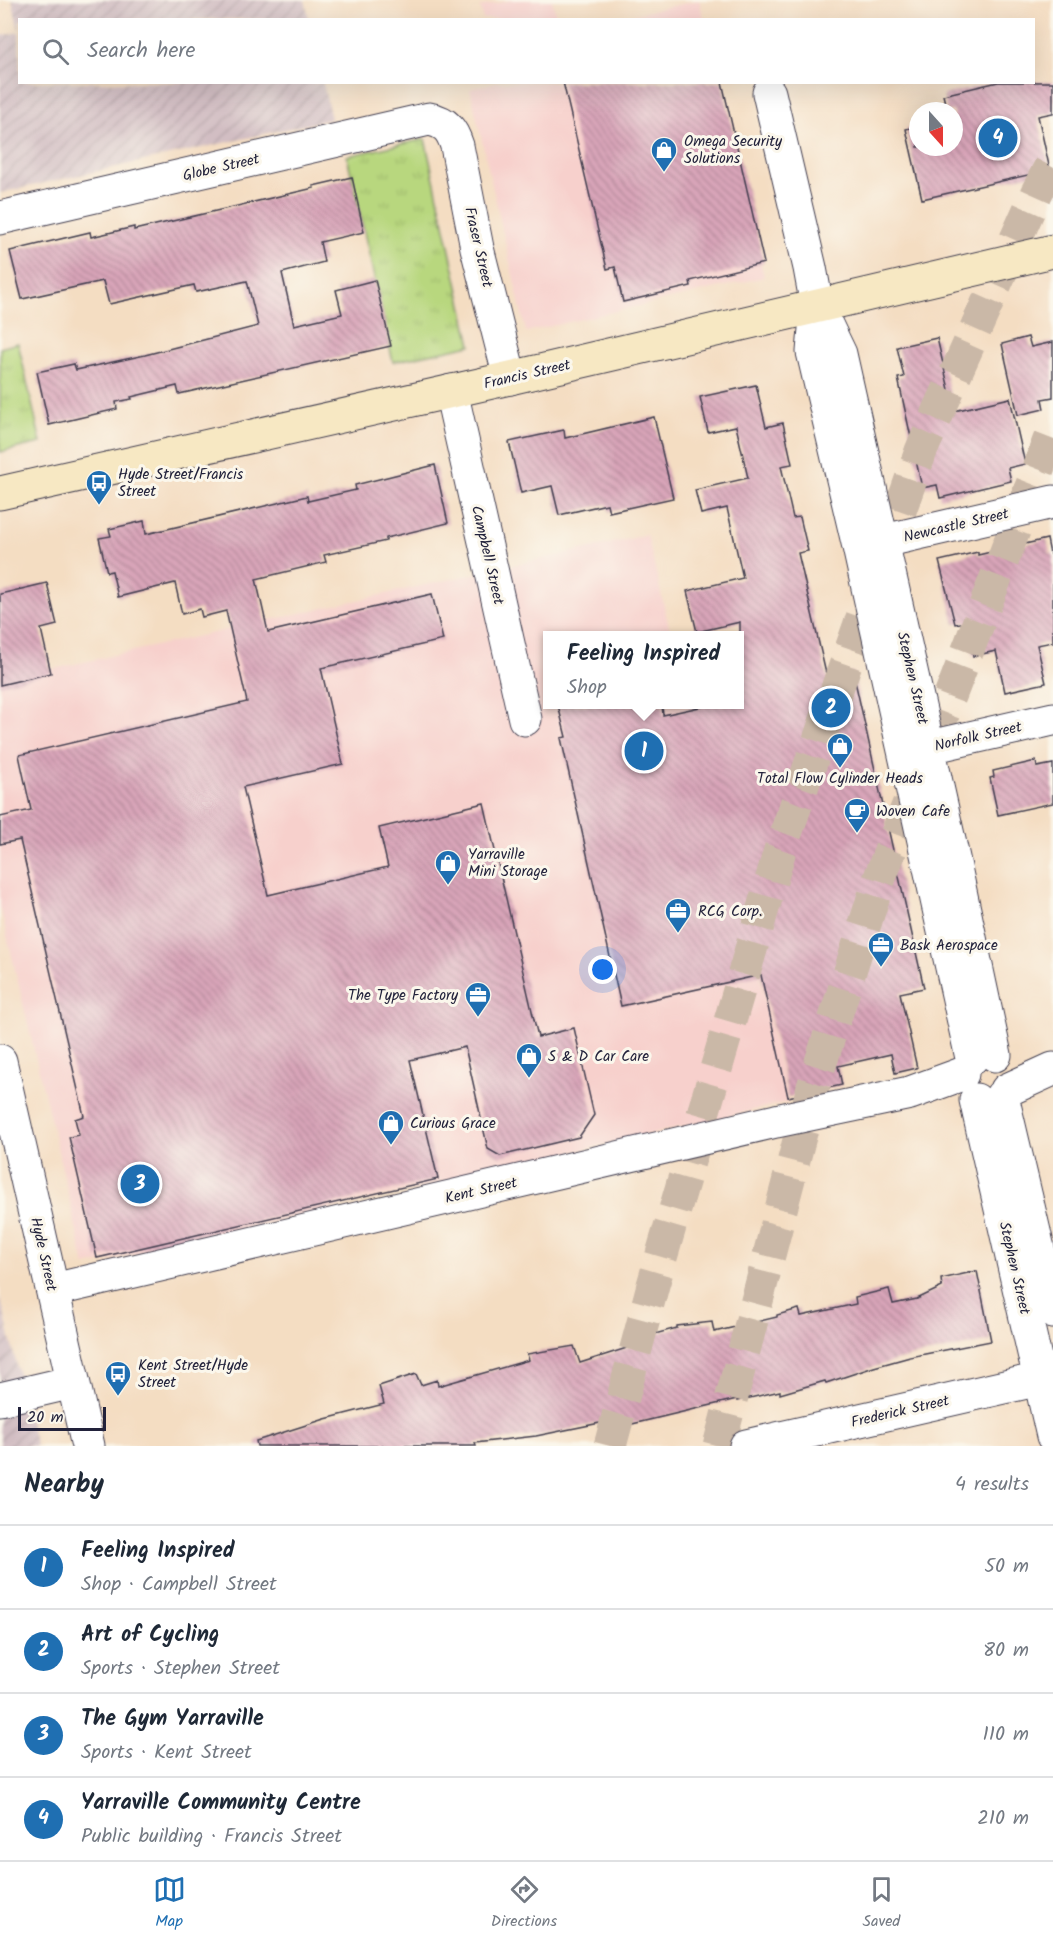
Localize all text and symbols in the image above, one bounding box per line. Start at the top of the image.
search box [18,18,1035,84]
text: Search here [87,34,195,69]
icon: search [39,35,72,68]
north arrow [909,102,963,156]
pin: 4 [978,116,1018,160]
place label: Omega Security Solutions [684,130,783,171]
shop icon: Omega Security Solutions [649,135,679,173]
street label: Globe Street [180,147,262,188]
street label: Fraser Street [457,205,499,290]
street label: Francis Street [481,353,573,397]
place label: Hyde Street/Francis Street [118,463,244,504]
bus stop icon: Hyde Street/Francis Street [84,468,114,506]
street label: Newcastle Street [901,502,1011,550]
street label: Campbell Street [464,503,510,607]
street label: Stephen Street [890,629,934,727]
popup [543,631,744,709]
text: Feeling Inspired [567,637,720,672]
text: Shop [567,672,607,704]
pin: 2 [812,686,850,730]
street label: Norfolk Street [932,715,1025,759]
pin: 1 [624,728,664,774]
shop icon: Total Flow Cylinder Heads [825,731,855,769]
place label: Total Flow Cylinder Heads [757,767,924,791]
cafe icon: Woven Cafe [842,796,872,834]
place label: Woven Cafe [876,800,950,824]
place label: Yarraville Mini Storage [468,843,548,884]
shop icon: Yarraville Mini Storage [433,848,463,886]
office icon: RCG Corp. [663,896,693,934]
place label: RCG Corp. [698,900,762,924]
office icon: Bask Aerospace [866,930,896,968]
place label: Bask Aerospace [900,934,998,958]
your location [588,955,617,984]
office icon: The Type Factory [463,980,493,1018]
place label: The Type Factory [348,984,459,1008]
shop icon: S & D Car Care [514,1041,544,1079]
place label: S & D Car Care [548,1045,649,1069]
shop icon: Curious Grace [376,1108,406,1146]
place label: Curious Grace [410,1112,496,1136]
pin: 3 [120,1162,160,1206]
street label: Kent Street [443,1171,520,1211]
street label: Hyde Street [23,1215,63,1294]
street label: Stephen Street [992,1219,1036,1317]
place label: Kent Street/Hyde Street [138,1354,248,1395]
bus stop icon: Kent Street/Hyde Street [103,1359,133,1397]
street label: Frederick Street [849,1389,952,1435]
scale bar [18,1404,106,1432]
text: 20 m [27,1405,63,1430]
text: Nearby [24,1464,104,1506]
text: 4 results [955,1469,1029,1501]
text: Feeling Inspired [81,1534,235,1569]
text: 1 [40,1551,47,1583]
text: 50 m [984,1551,1029,1583]
text: Shop · Campbell Street [81,1569,277,1601]
text: Art of Cycling [81,1618,219,1653]
text: 2 [38,1635,49,1667]
text: 80 m [983,1635,1029,1667]
text: Sports · Stephen Street [81,1653,280,1685]
text: The Gym Yarraville [81,1702,264,1737]
text: 3 [38,1719,49,1751]
text: 110 m [983,1719,1029,1751]
text: Sports · Kent Street [81,1737,252,1769]
text: Yarraville Community Centre [81,1786,361,1821]
text: 4 [38,1803,49,1835]
text: 210 m [977,1803,1029,1835]
text: Public building · Francis Street [81,1821,342,1853]
tab: Map [153,1873,186,1934]
tab: Directions [491,1873,557,1934]
tab: Saved [862,1873,900,1934]

